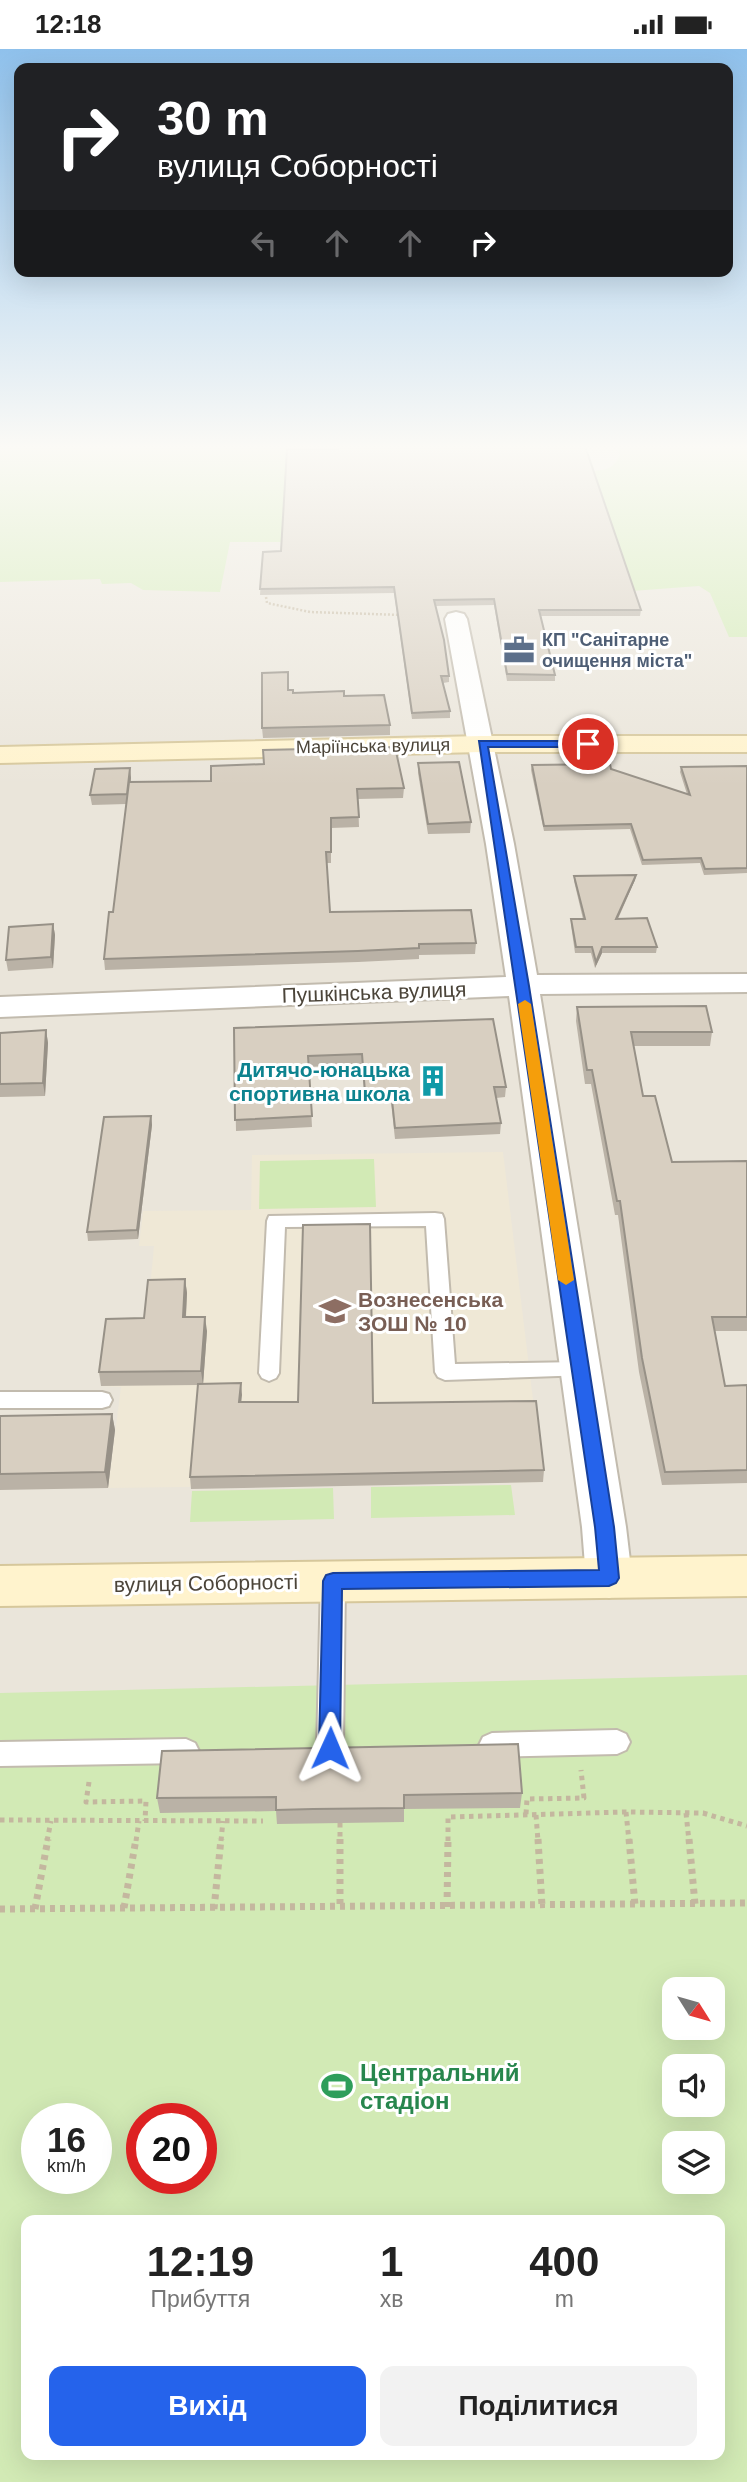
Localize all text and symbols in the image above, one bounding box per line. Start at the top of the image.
text: 12:18 [35,9,102,39]
icon: right [42,91,133,182]
text: 30 m [157,91,269,145]
text: вулиця Соборності [157,148,438,184]
icon: left [245,224,283,262]
icon: ahead [318,224,356,262]
icon: ahead [391,224,429,262]
icon: right [464,224,502,262]
place label: КП "Санітарне очищення міста" [542,630,692,671]
office icon: КП "Санітарне очищення міста" [502,633,536,667]
pin [558,714,618,774]
icon: arrive [569,725,607,763]
street label: Маріїнська вулиця [296,735,450,757]
street label: Пушкінська вулиця [281,977,467,1007]
place label: Дитячо-юнацька спортивна школа [229,1058,410,1105]
building icon: Дитячо-юнацька спортивна школа [416,1064,450,1098]
place label: Вознесенська ЗОШ № 10 [358,1288,503,1335]
school or university icon: Вознесенська ЗОШ № 10 [318,1294,352,1328]
street label: вулиця Соборності [114,1570,298,1596]
position arrow [293,1711,367,1785]
north arrow [662,1977,724,2041]
map controls [662,1977,725,2194]
button: sound [662,2054,725,2117]
place label: Центральний стадіон [360,2059,519,2114]
sports icon: Центральний стадіон [320,2069,354,2103]
speed limit sign: 20 [126,2103,217,2194]
text: 16 [47,2120,86,2159]
button: layers [662,2131,725,2194]
text: km/h [47,2156,86,2176]
text: 12:19 [147,2238,254,2285]
text: 1 [380,2238,403,2285]
text: 400 [529,2238,599,2285]
text: Прибуття [150,2286,250,2312]
text: хв [380,2286,404,2312]
text: m [555,2286,574,2312]
button: Вихід [49,2366,366,2446]
button: Поділитися [380,2366,697,2446]

